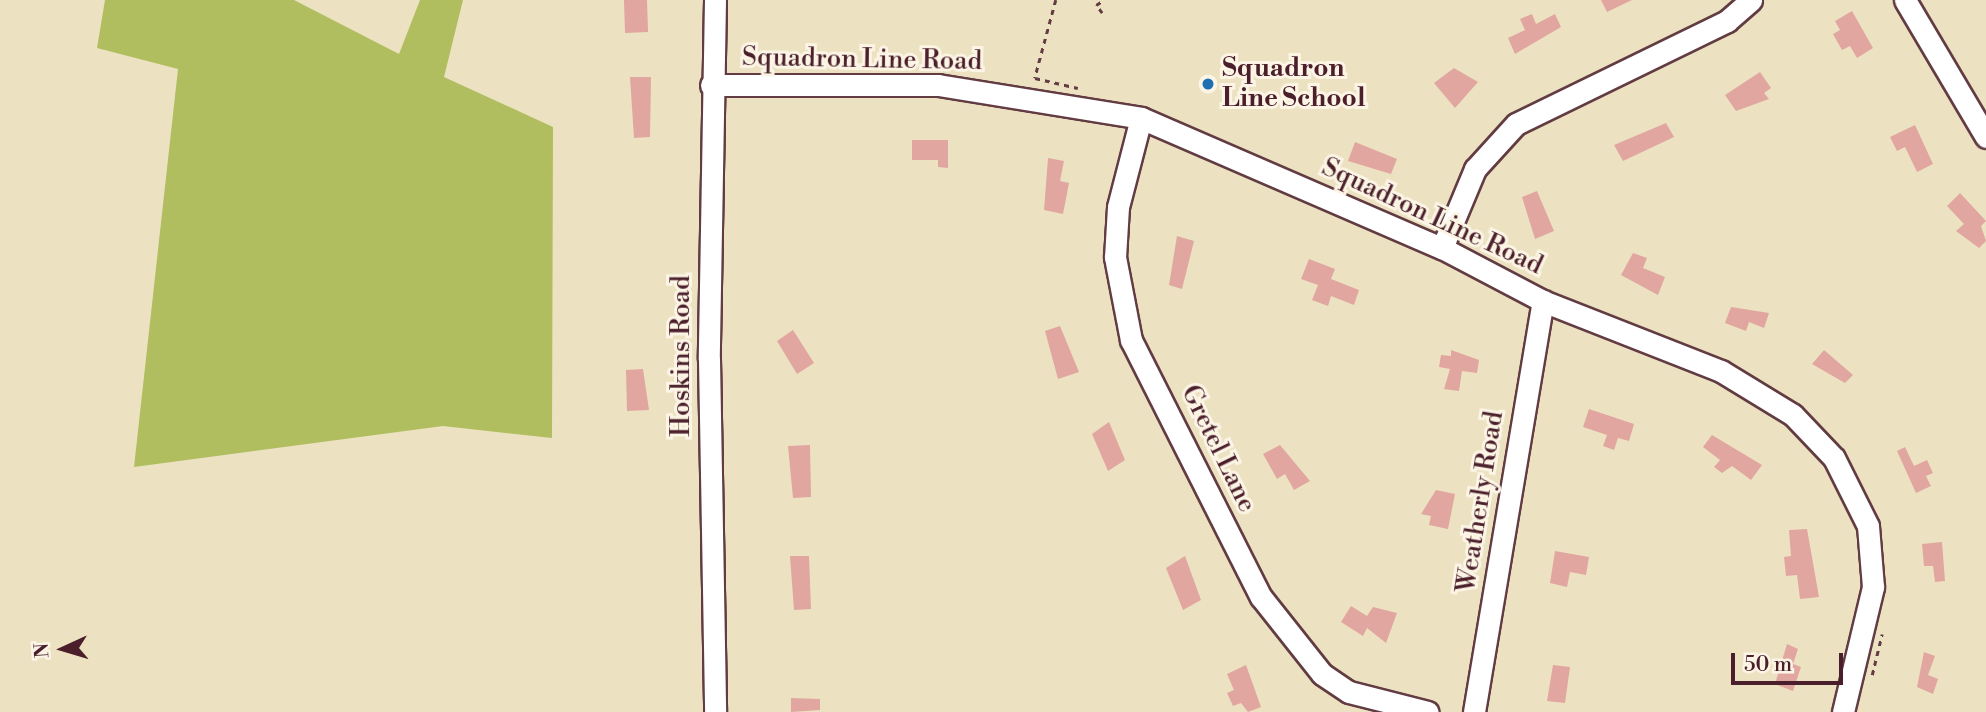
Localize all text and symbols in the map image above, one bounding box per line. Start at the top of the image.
street label: Squadron Line Road [742,42,982,78]
place label: Squadron Line School [1222,53,1365,114]
marker: Squadron Line School [1200,76,1216,92]
street label: Squadron Line Road [1317,152,1547,282]
street label: Hoskins Road [666,275,698,437]
street label: Gretel Lane [1174,380,1262,518]
street label: Weatherly Road [1451,409,1511,595]
north arrow [28,614,98,684]
scale bar [1734,638,1846,682]
text: N [30,642,55,659]
text: 50 m [1744,652,1792,678]

